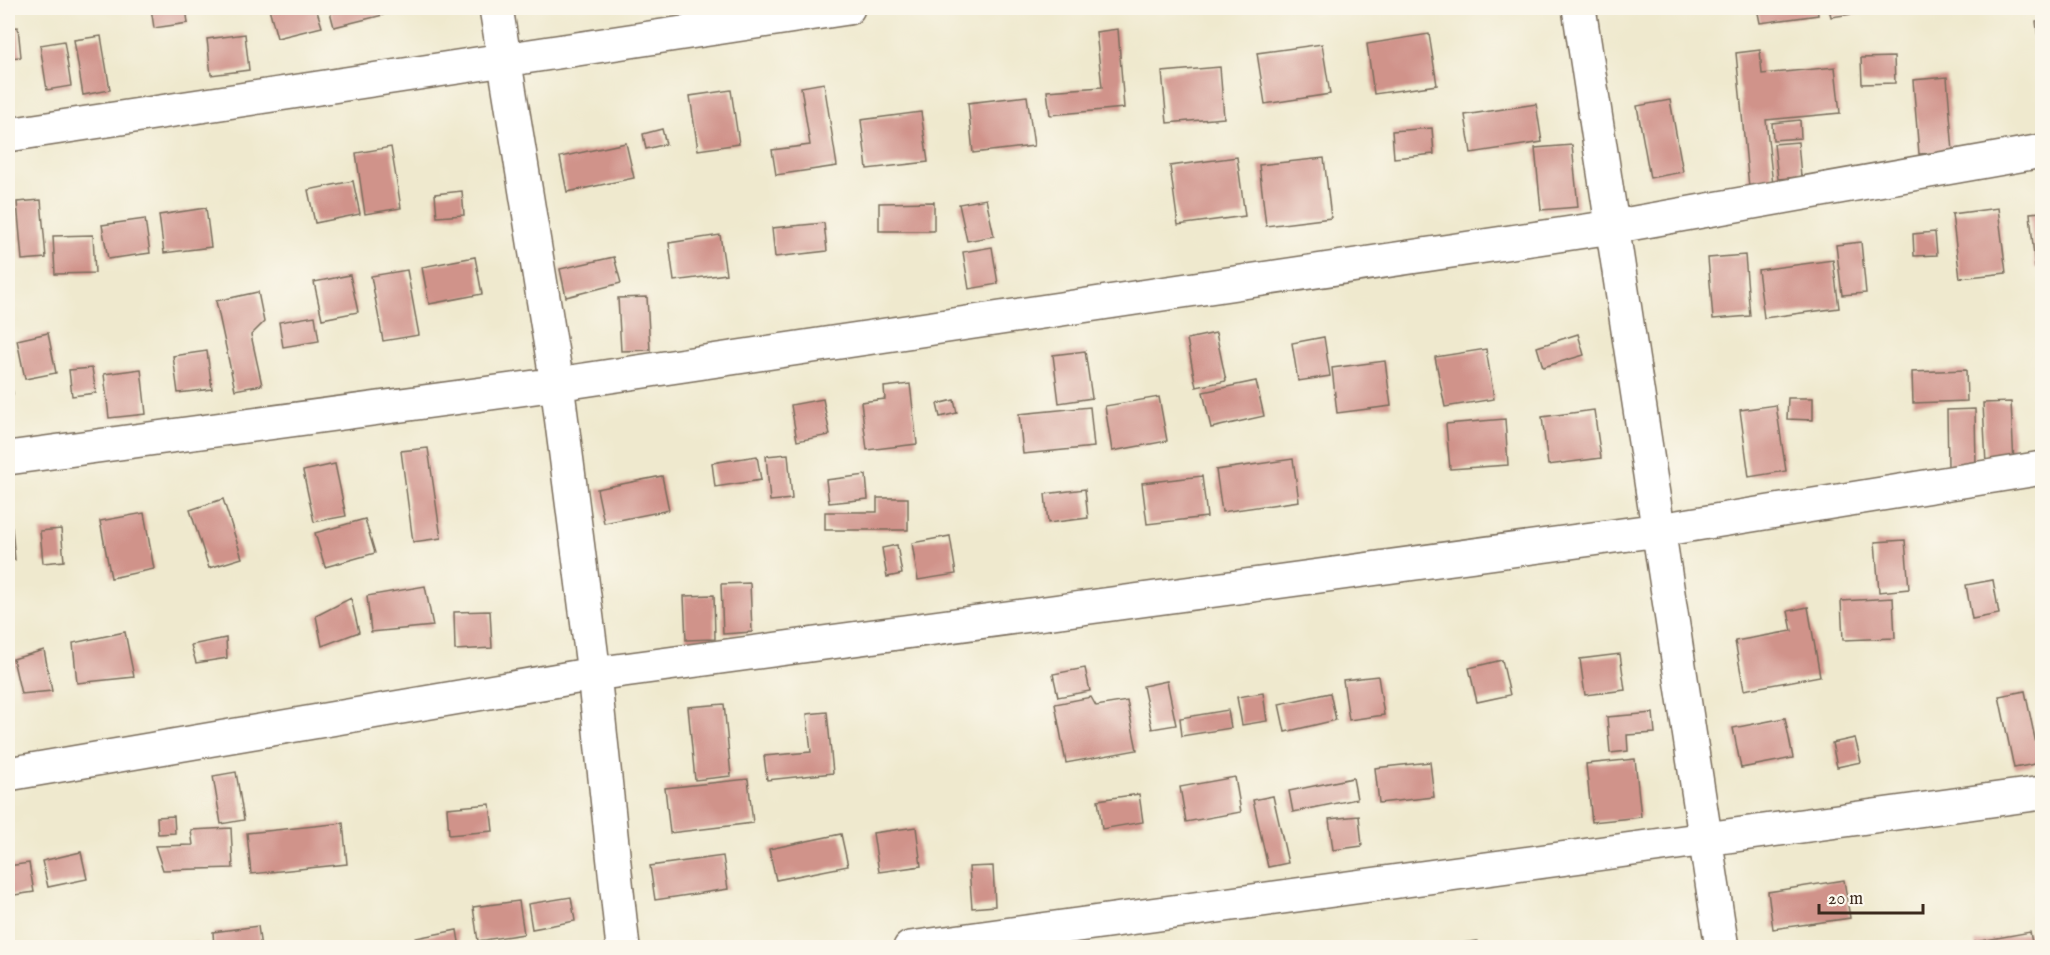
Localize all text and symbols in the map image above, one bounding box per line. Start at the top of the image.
scale bar [1819,877,1922,915]
text: 20 m [1828,888,1863,911]

